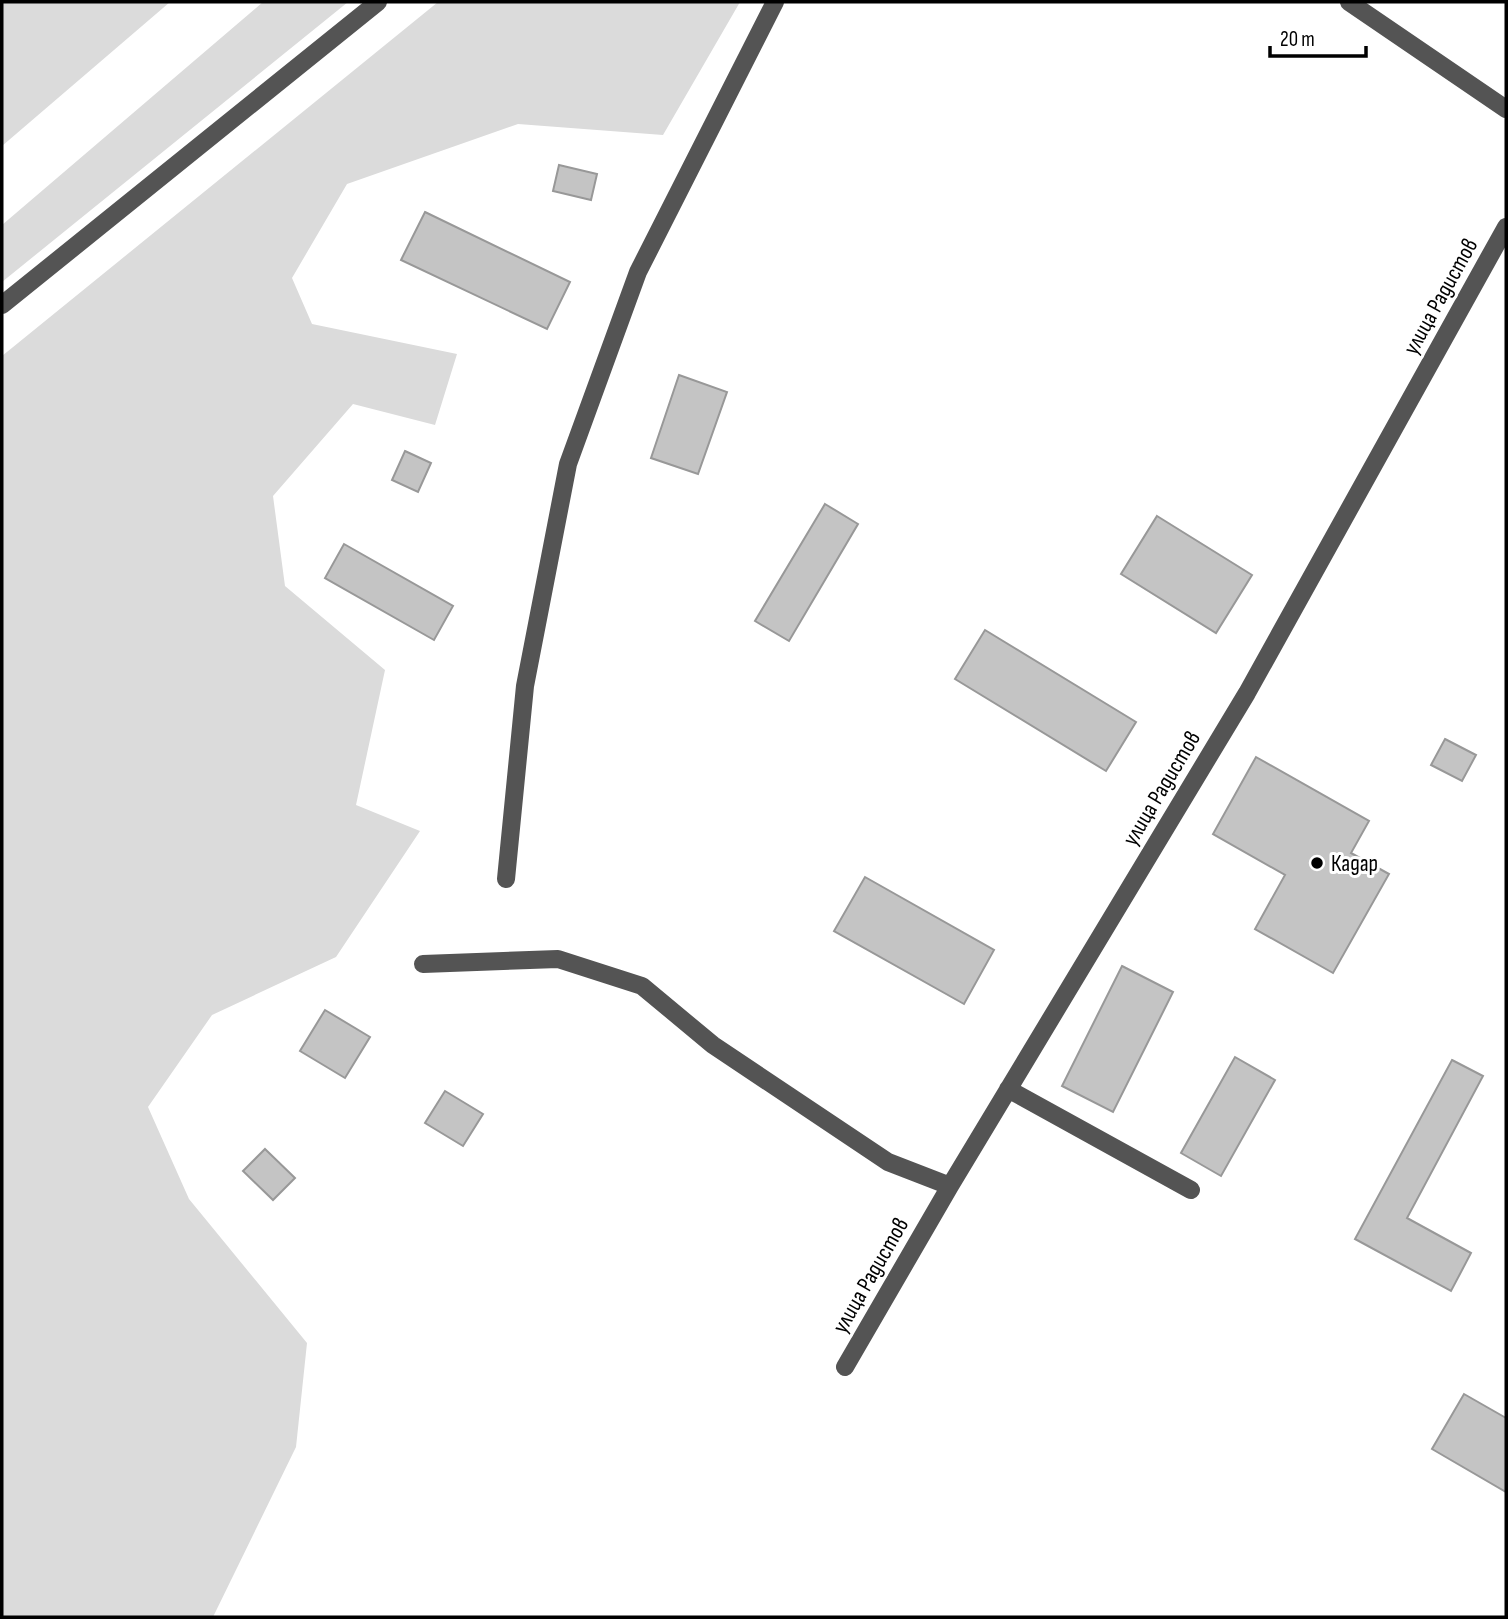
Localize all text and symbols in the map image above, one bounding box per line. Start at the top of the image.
scale bar [1270,14,1366,58]
text: 20 m [1280,27,1315,52]
street label: улица Радистов [1397,233,1484,360]
street label: улица Радистов [1117,726,1207,851]
place label: Кадар [1331,850,1378,878]
marker: Кадар [1309,855,1325,871]
street label: улица Радистов [827,1213,915,1338]

